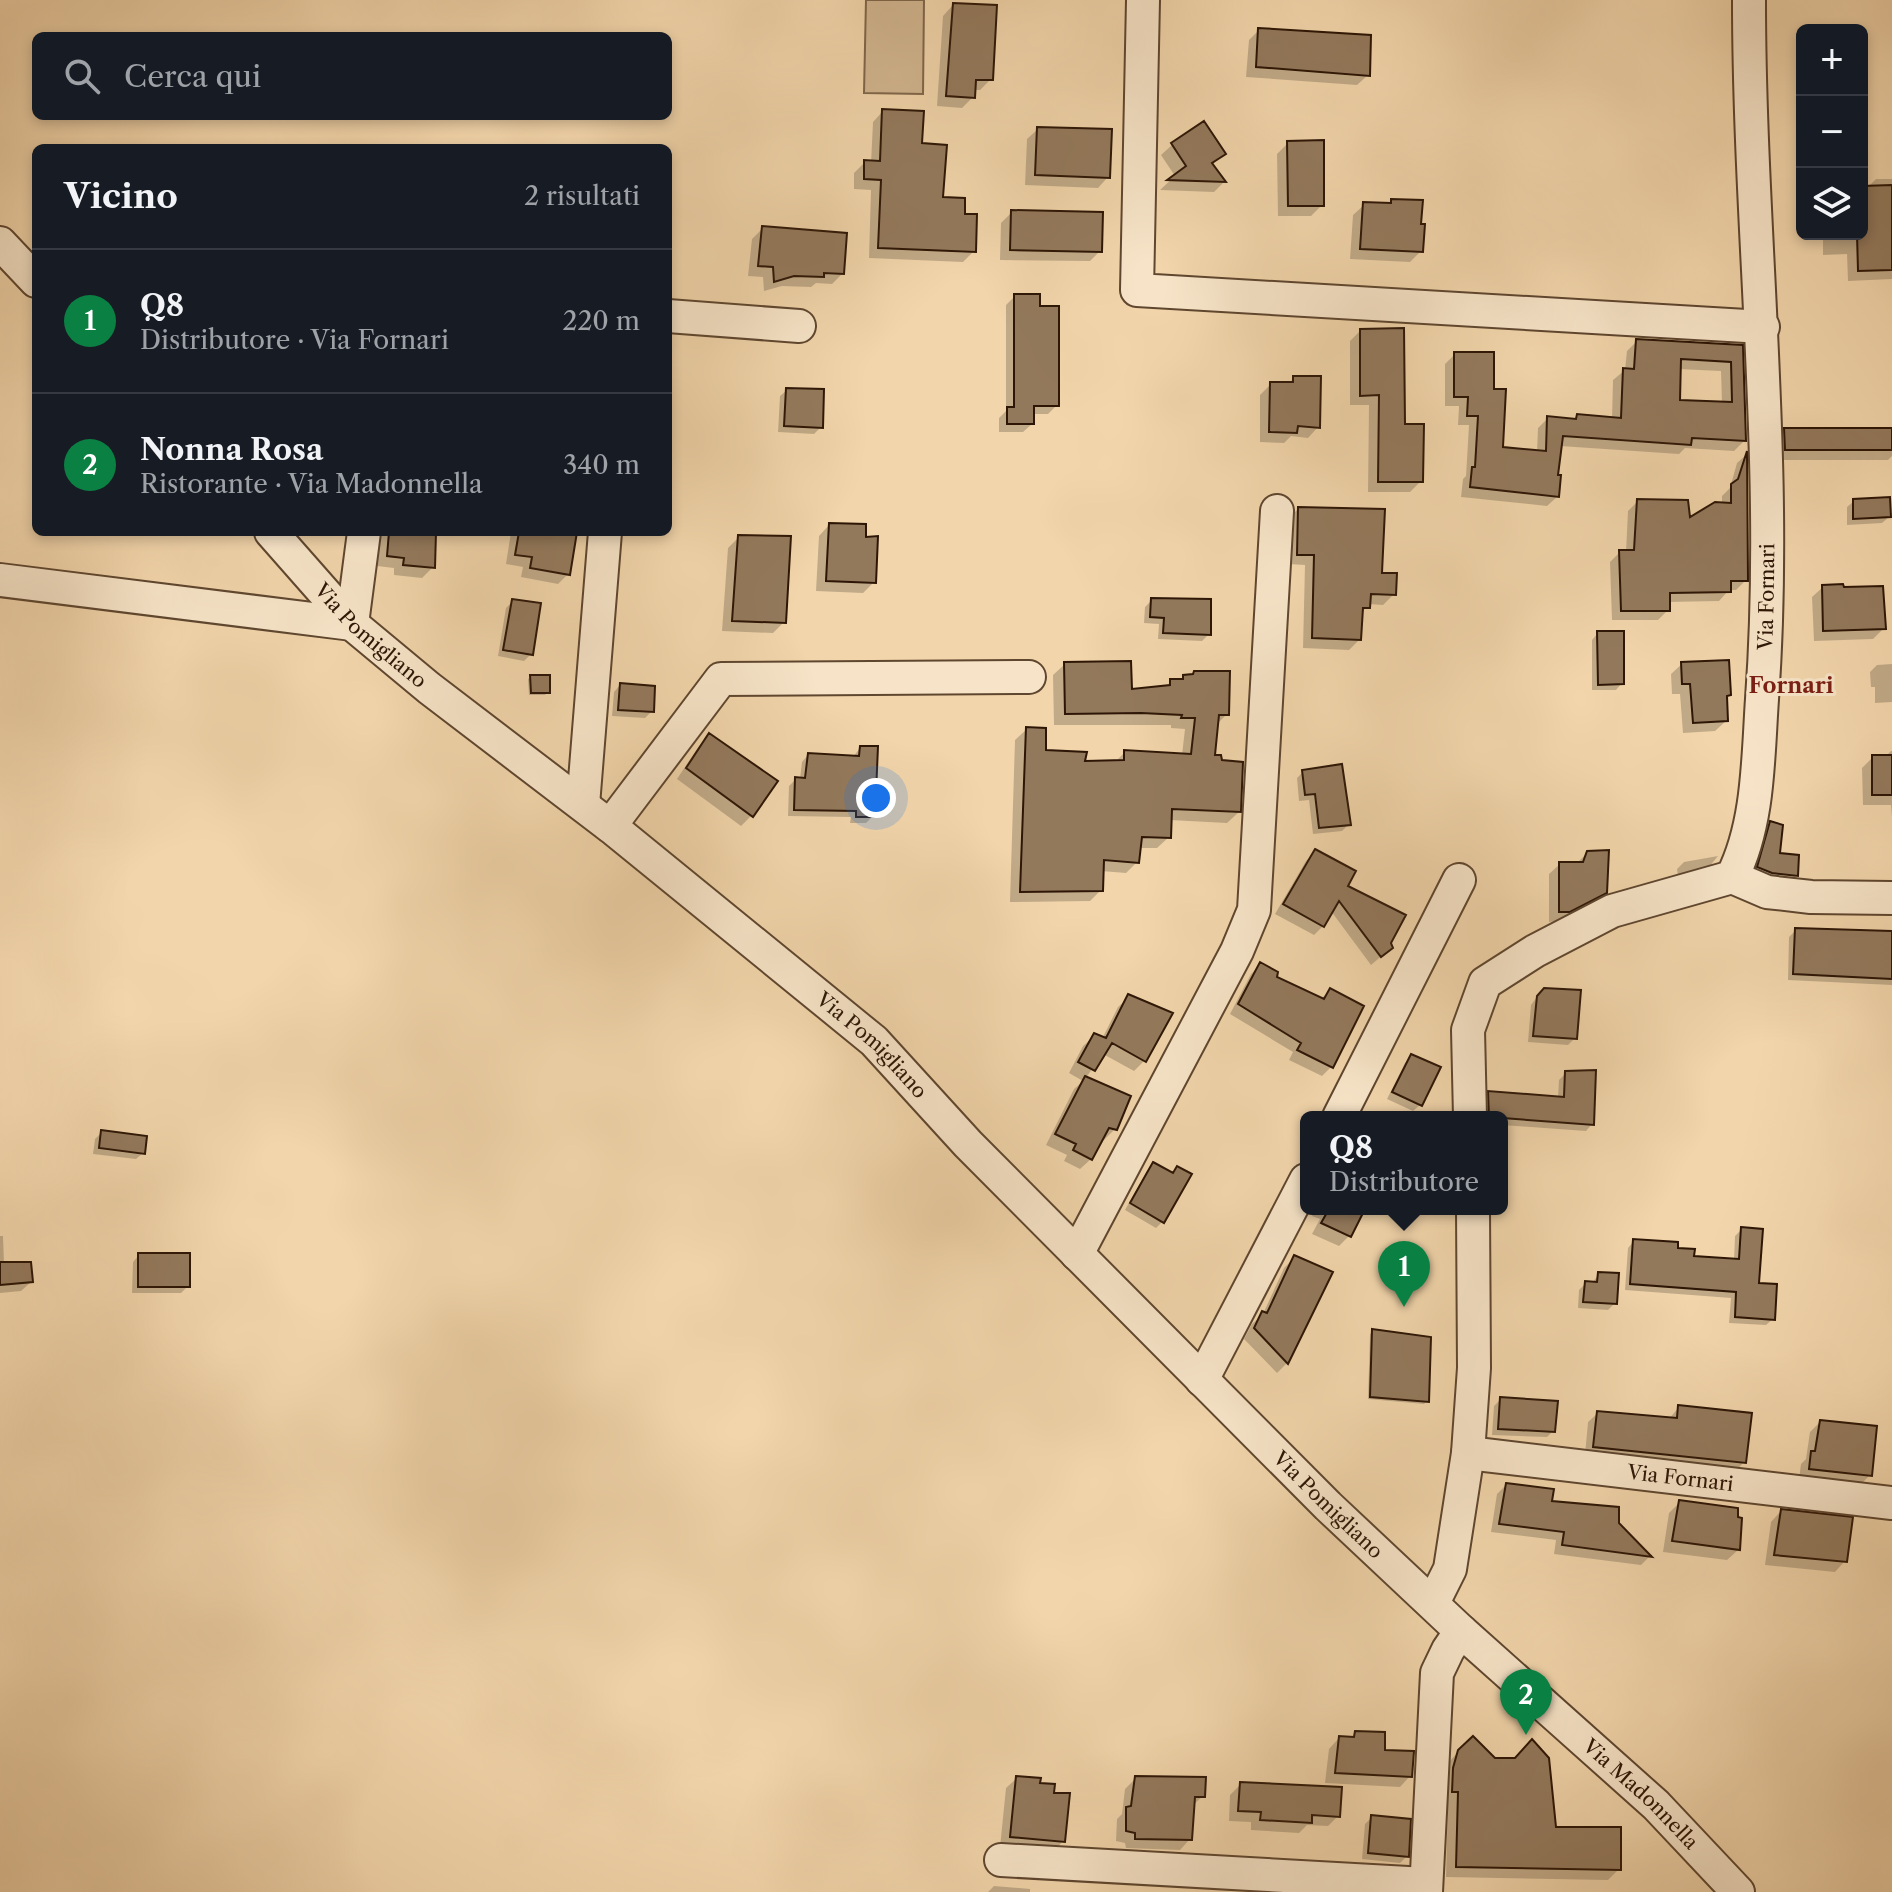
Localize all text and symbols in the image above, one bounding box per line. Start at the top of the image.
map controls [1796,24,1868,240]
button: + [1796,24,1868,96]
search box [32,32,672,120]
icon: search [60,54,104,98]
text: Cerca qui [124,58,261,95]
button: − [1796,96,1868,168]
button: layers [1796,168,1868,240]
text: Vicino [64,175,178,217]
text: 2 risultati [524,180,640,212]
text: Q8 [140,287,184,324]
text: 1 [84,305,96,337]
text: 220 m [562,305,640,337]
text: Distributore · Via Fornari [140,324,449,356]
text: Nonna Rosa [140,431,323,468]
text: 2 [82,449,98,481]
text: 340 m [563,449,640,481]
text: Ristorante · Via Madonnella [140,468,483,500]
street label: Via Fornari [1753,543,1779,652]
street label: Via Pomigliano [309,577,431,693]
district label: Fornari [1748,672,1834,699]
your location [856,778,896,818]
street label: Via Pomigliano [811,986,932,1103]
popup [1300,1111,1508,1215]
text: Q8 [1329,1129,1373,1166]
text: Distributore [1329,1166,1479,1198]
pin: 1 [1378,1241,1430,1307]
street label: Via Pomigliano [1268,1445,1388,1563]
street label: Via Fornari [1625,1460,1735,1496]
pin: 2 [1500,1669,1552,1735]
street label: Via Madonnella [1577,1733,1704,1855]

